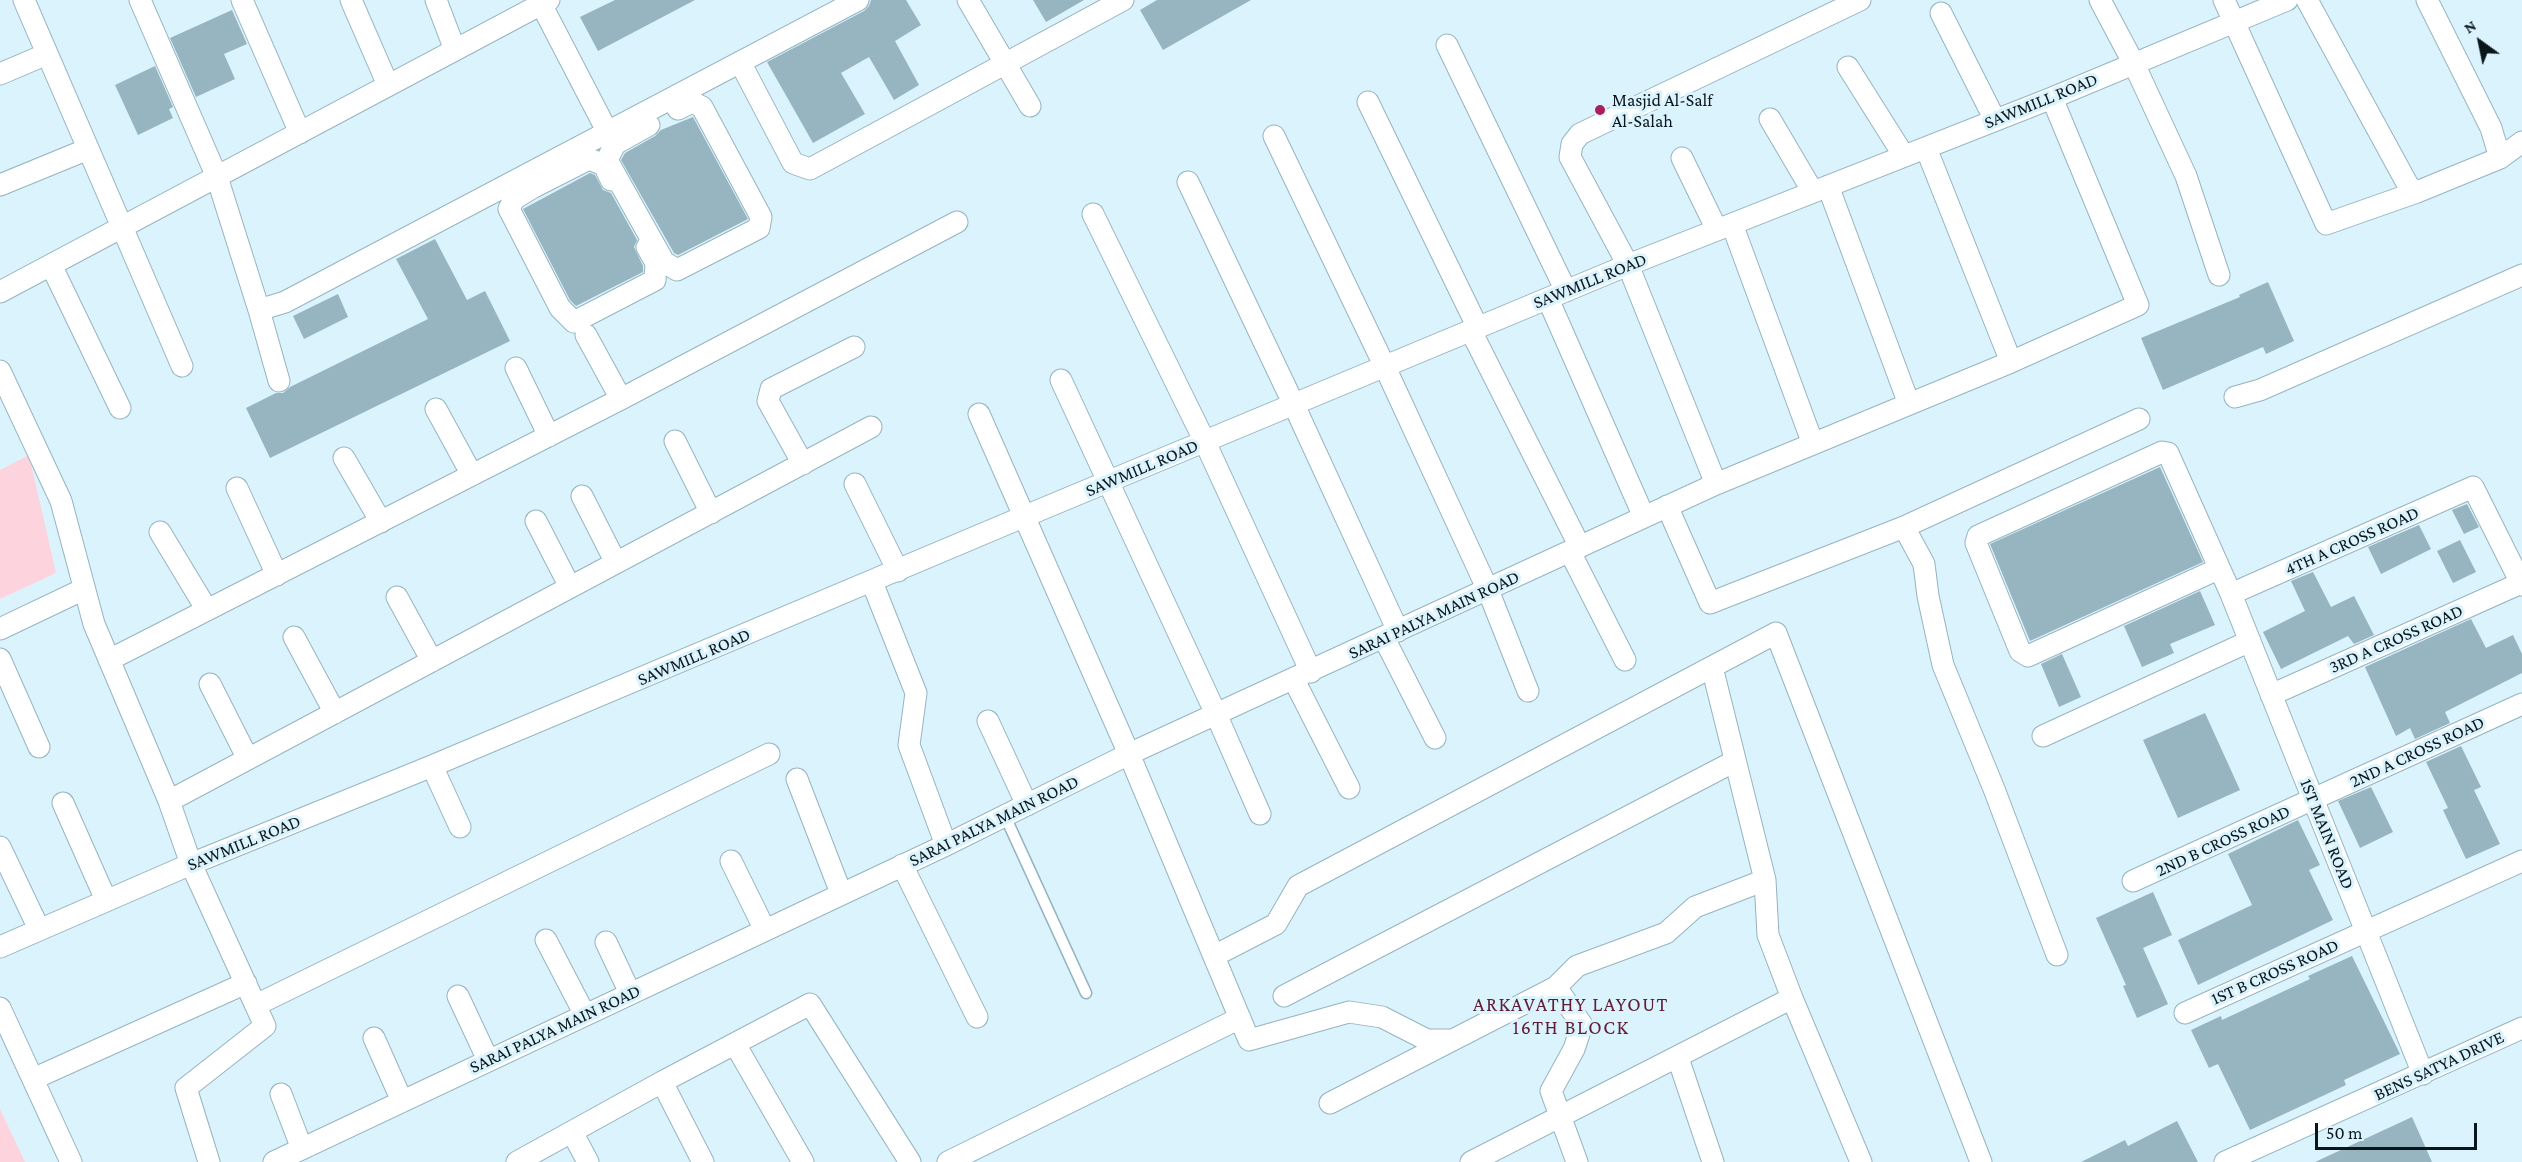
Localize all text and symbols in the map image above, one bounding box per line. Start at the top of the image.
north arrow [2450,12,2510,72]
text: N [2461,16,2479,37]
street label: SAWMILL ROAD [1981,68,2101,134]
place label: Masjid Al-Salf Al-Salah [1612,89,1713,132]
marker: Masjid Al-Salf Al-Salah [1593,103,1607,117]
street label: SAWMILL ROAD [1530,248,1650,314]
street label: SAWMILL ROAD [1082,435,1202,501]
street label: 4TH A CROSS ROAD [2282,502,2422,580]
street label: SARAI PALYA MAIN ROAD [1345,566,1523,664]
street label: 3RD A CROSS ROAD [2326,600,2466,678]
street label: SAWMILL ROAD [634,624,754,690]
street label: 2ND A CROSS ROAD [2346,711,2488,793]
street label: SARAI PALYA MAIN ROAD [906,771,1082,871]
street label: 1ST MAIN ROAD [2295,776,2359,892]
street label: 2ND B CROSS ROAD [2152,800,2294,882]
street label: SAWMILL ROAD [184,810,304,876]
street label: 1ST B CROSS ROAD [2208,934,2342,1010]
street label: SARAI PALYA MAIN ROAD [466,980,644,1078]
district label: ARKAVATHY LAYOUT 16TH BLOCK [1473,993,1669,1040]
street label: BENS SATYA DRIVE [2371,1026,2507,1106]
scale bar [2318,1111,2480,1149]
text: 50 m [2326,1123,2363,1143]

